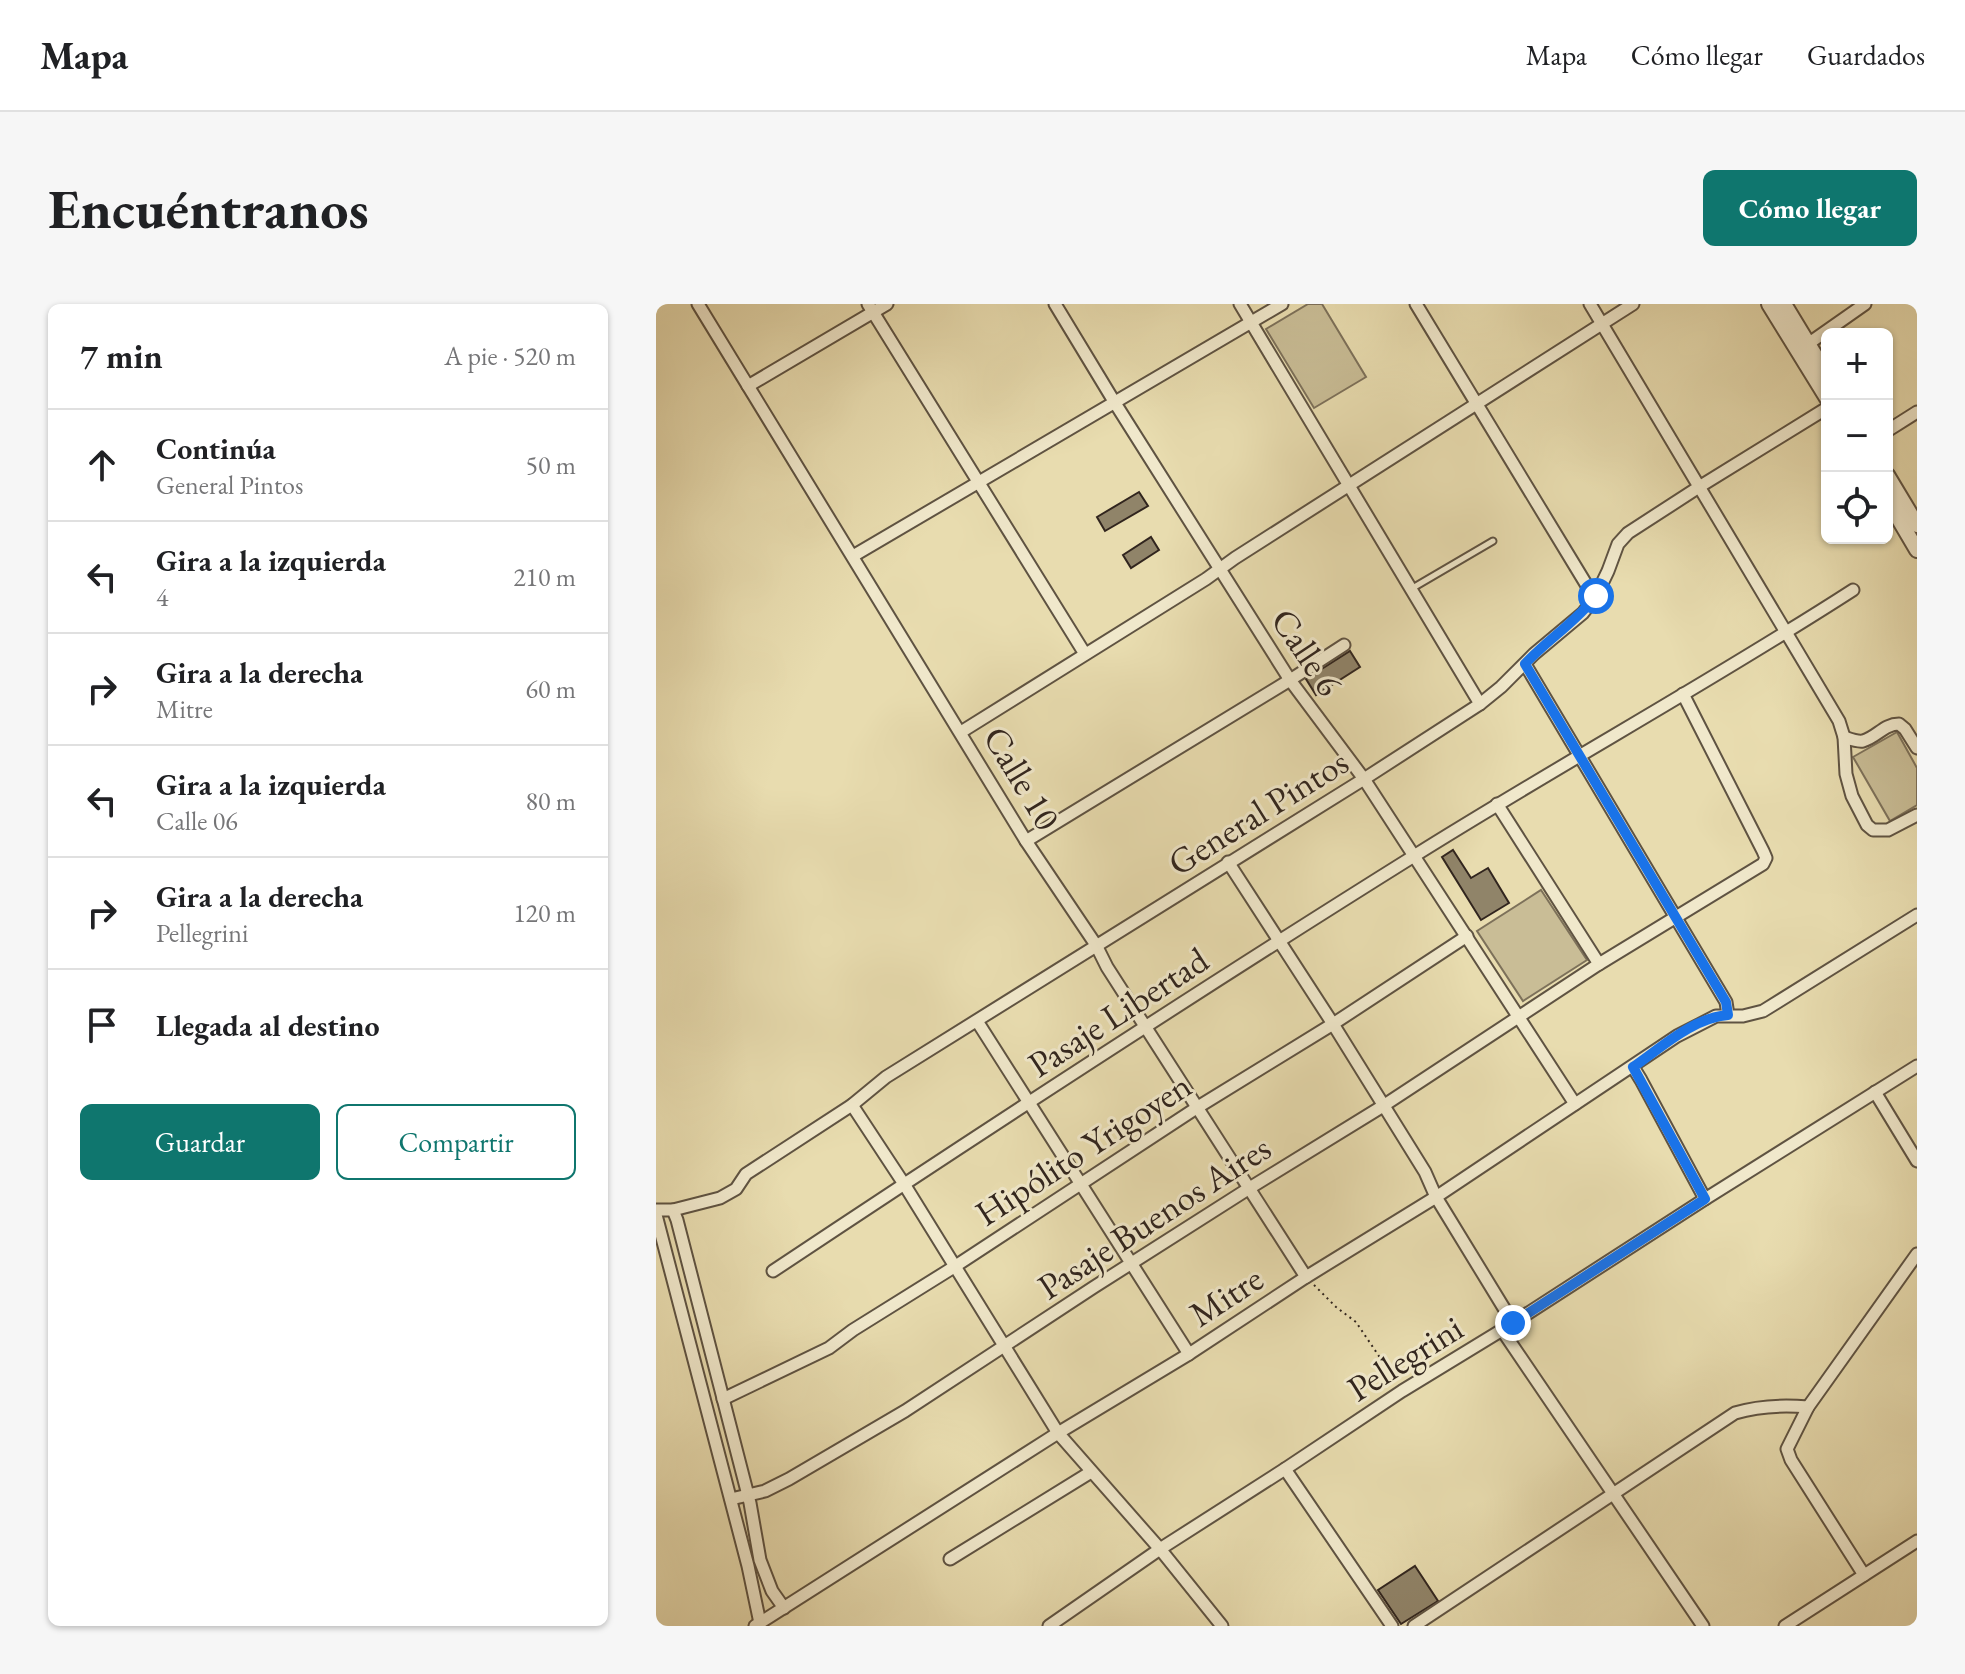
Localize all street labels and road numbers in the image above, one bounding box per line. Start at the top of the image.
street label: Calle 6 [1261,599,1353,705]
street label: Calle 10 [973,717,1071,839]
street label: General Pintos [1159,738,1357,886]
street label: Pasaje Libertad [1019,936,1218,1088]
street label: Hipólito Yrigoyen [966,1062,1200,1236]
street label: Pasaje Buenos Aires [1029,1124,1279,1310]
street label: Mitre [1180,1255,1272,1337]
street label: Pellegrini [1338,1304,1472,1412]

